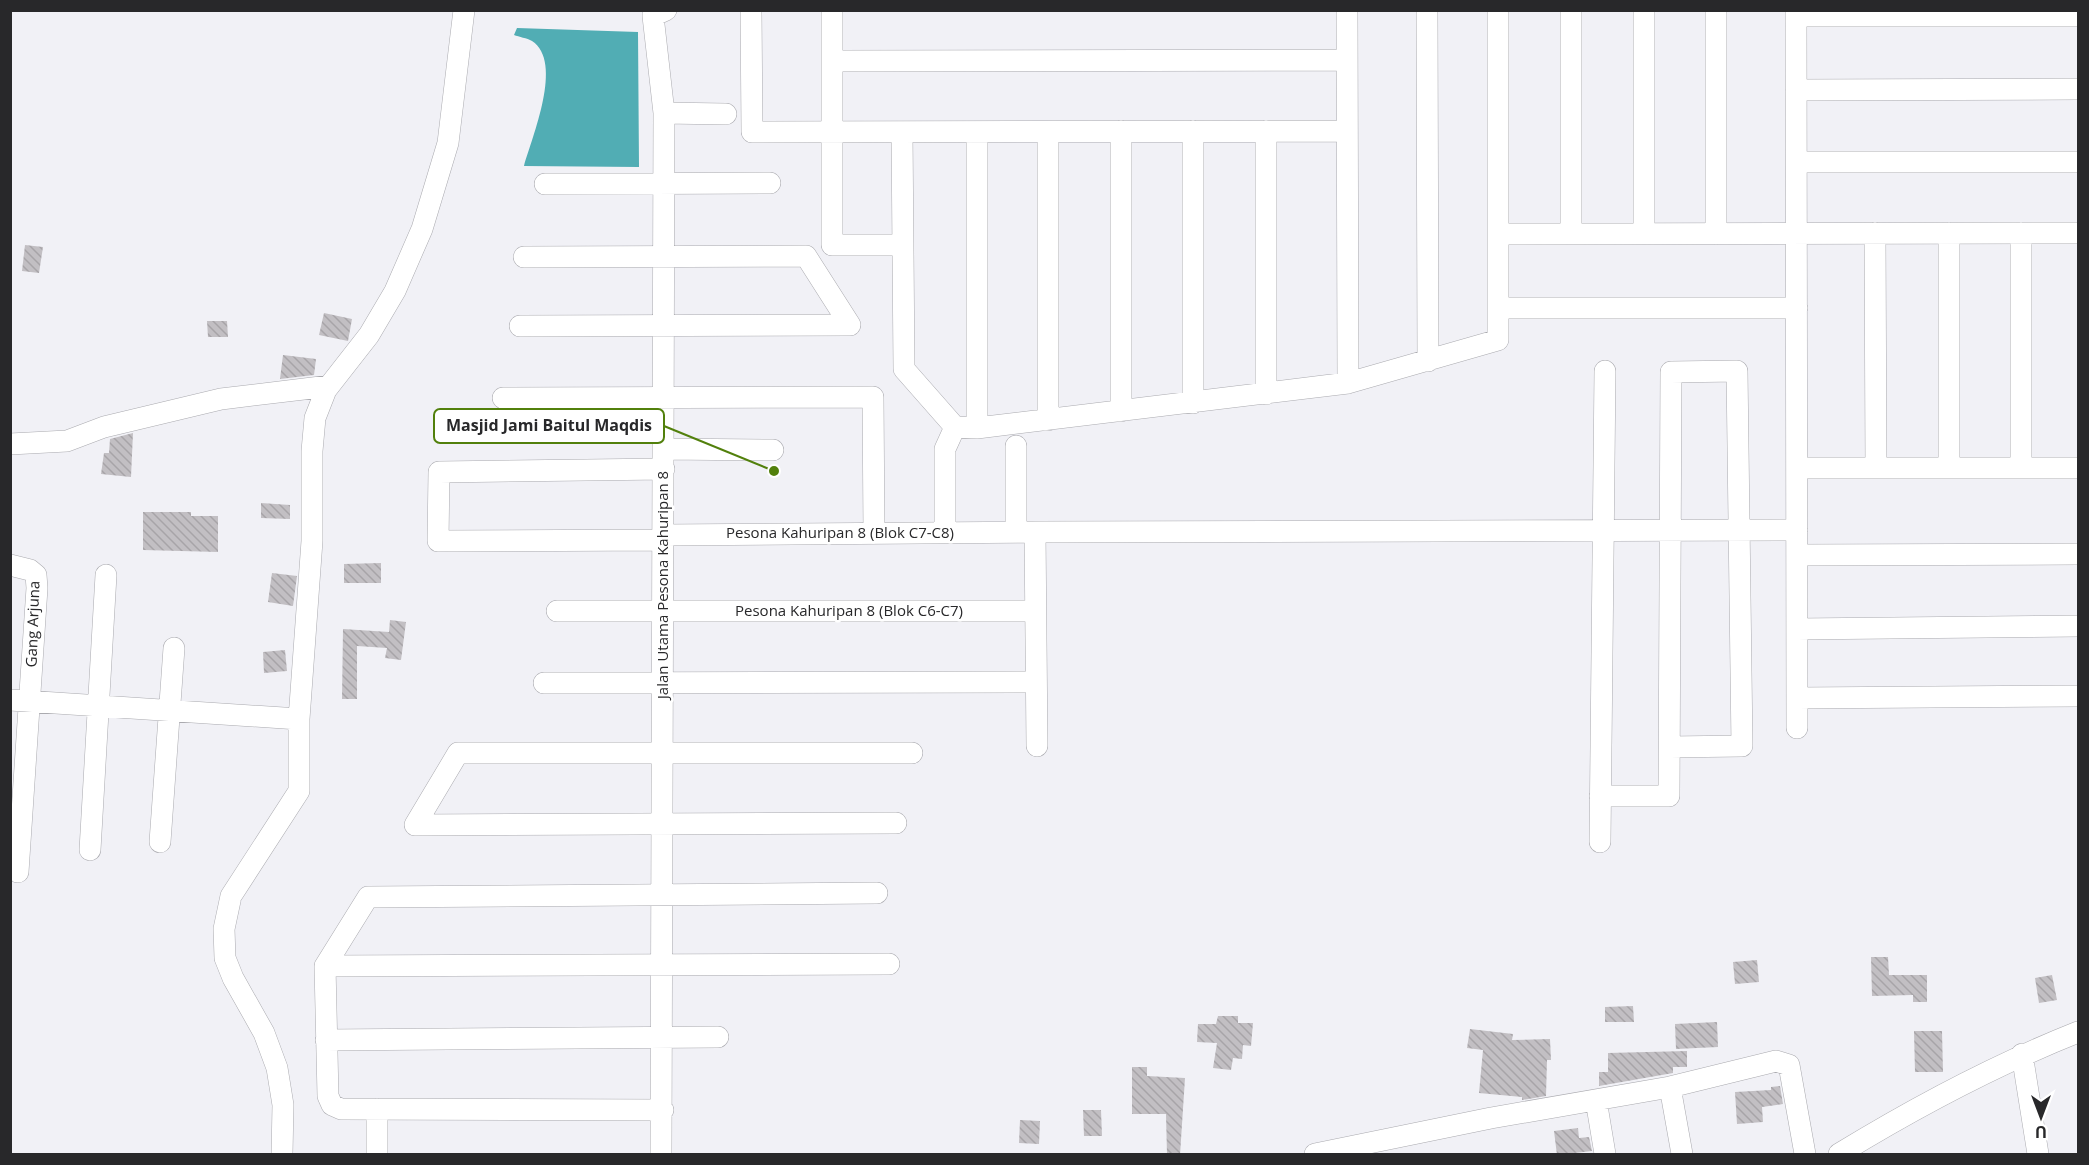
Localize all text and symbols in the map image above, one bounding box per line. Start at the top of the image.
callout: Masjid Jami Baitul Maqdis [434,409,664,443]
text: Masjid Jami Baitul Maqdis [446,414,652,436]
street label: Jalan Utama Pesona Kahuripan 8 [652,471,672,701]
street label: Pesona Kahuripan 8 (Blok C7-C8) [726,522,954,542]
street label: Gang Arjuna [20,580,44,668]
street label: Pesona Kahuripan 8 (Blok C6-C7) [735,600,963,620]
north arrow [2011,1087,2071,1147]
text: U [2035,1121,2047,1143]

